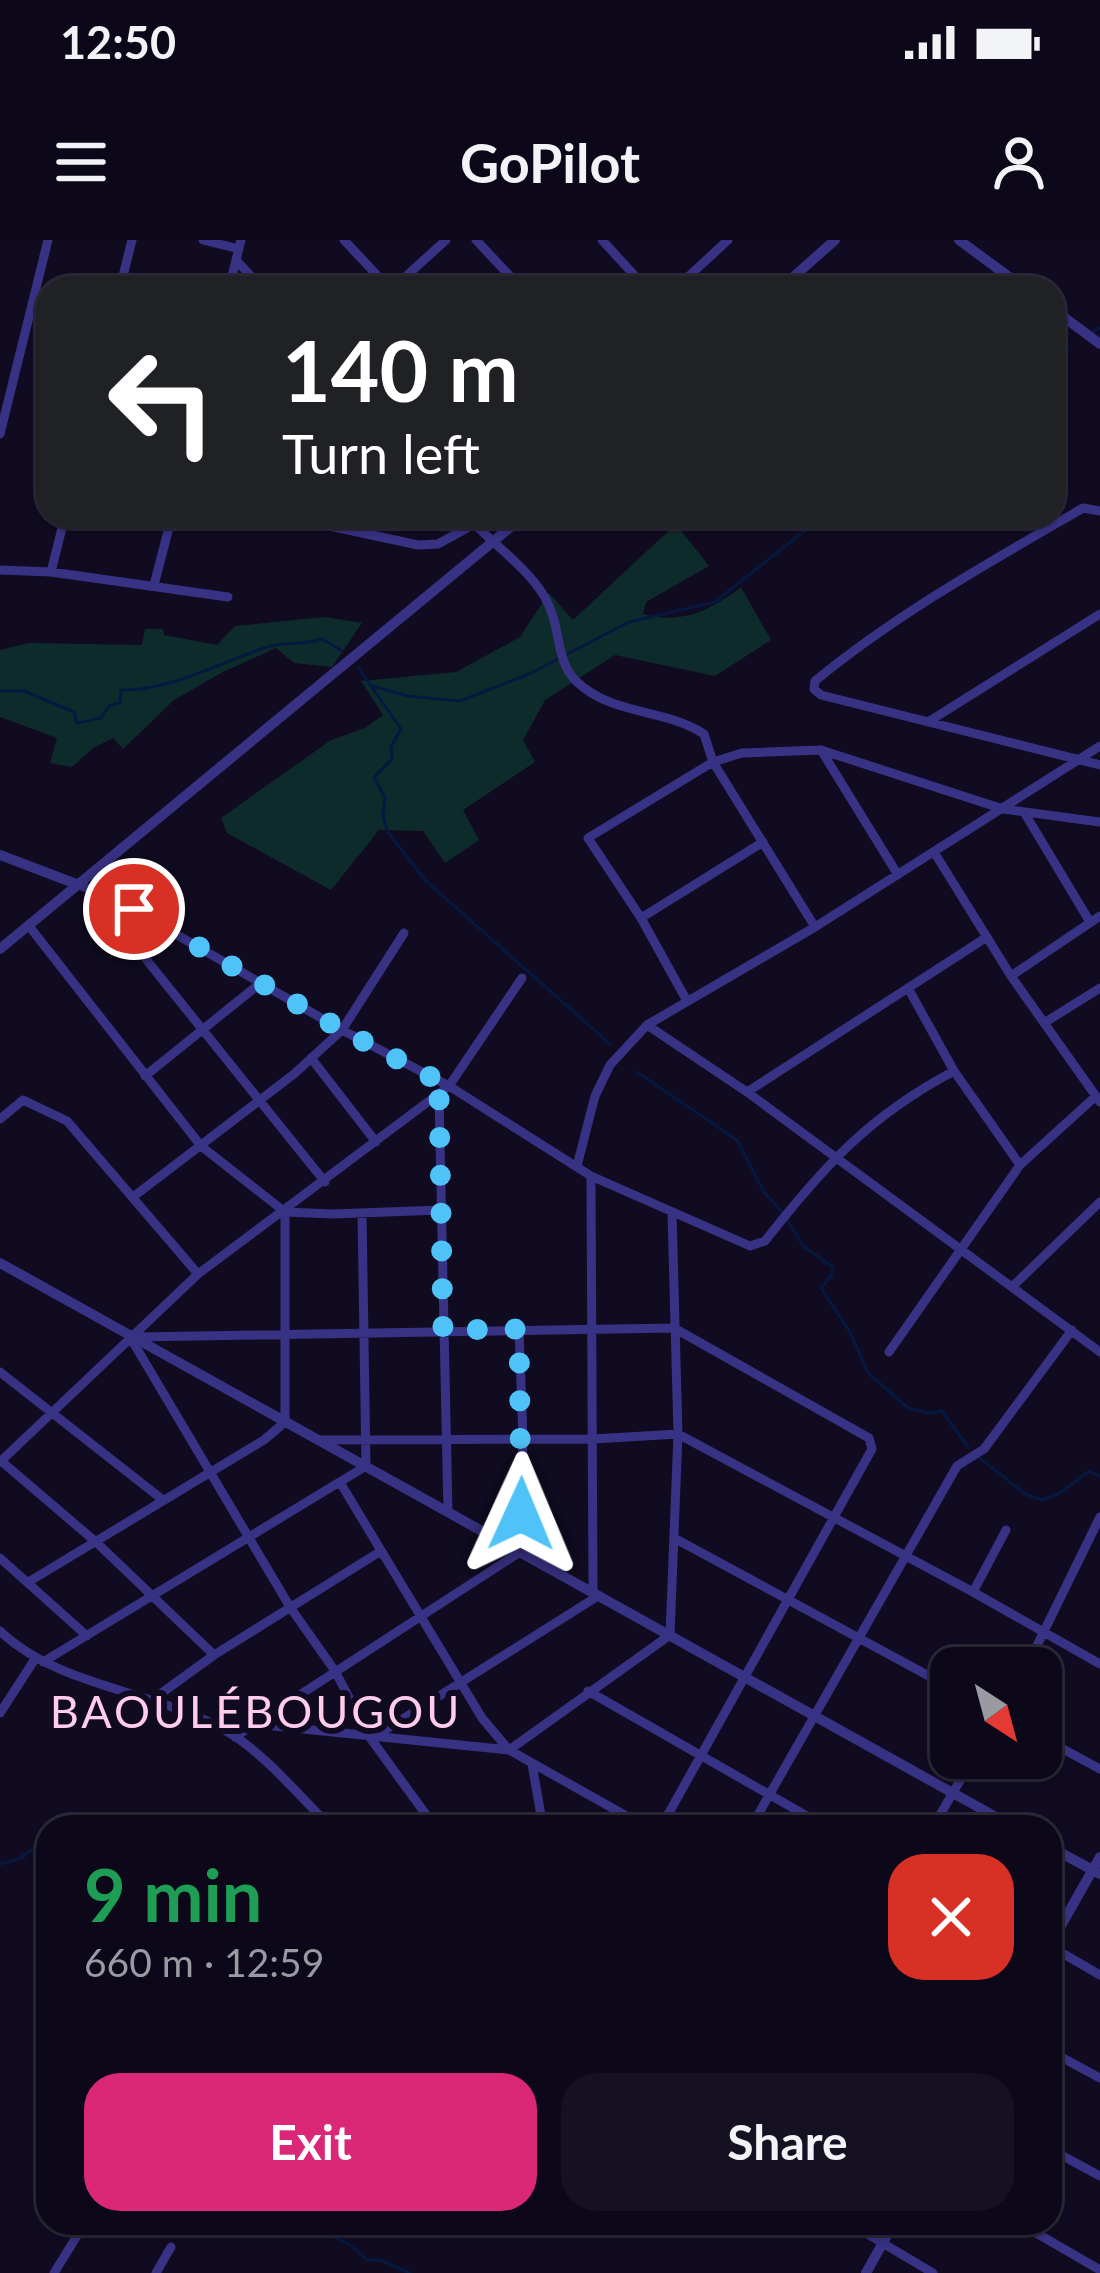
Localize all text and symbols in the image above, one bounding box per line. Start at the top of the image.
text: 12:50 [60,15,176,69]
icon: menu [48,129,114,195]
icon: person [986,129,1052,195]
text: GoPilot [460,130,640,195]
text: 140 m [282,319,519,420]
icon: left [84,324,240,480]
text: Turn left [282,421,480,486]
pin [83,858,185,960]
icon: arrive [101,876,167,942]
position arrow [458,1451,584,1577]
north arrow [930,1647,1062,1779]
map controls [930,1647,1062,1779]
district label: BAOULÉBOUGOU [50,1684,462,1738]
text: 9 min [84,1851,262,1937]
button: close [888,1854,1014,1980]
text: 660 m · 12:59 [84,1939,324,1985]
button: Exit [84,2073,537,2211]
button: Share [561,2073,1014,2211]

